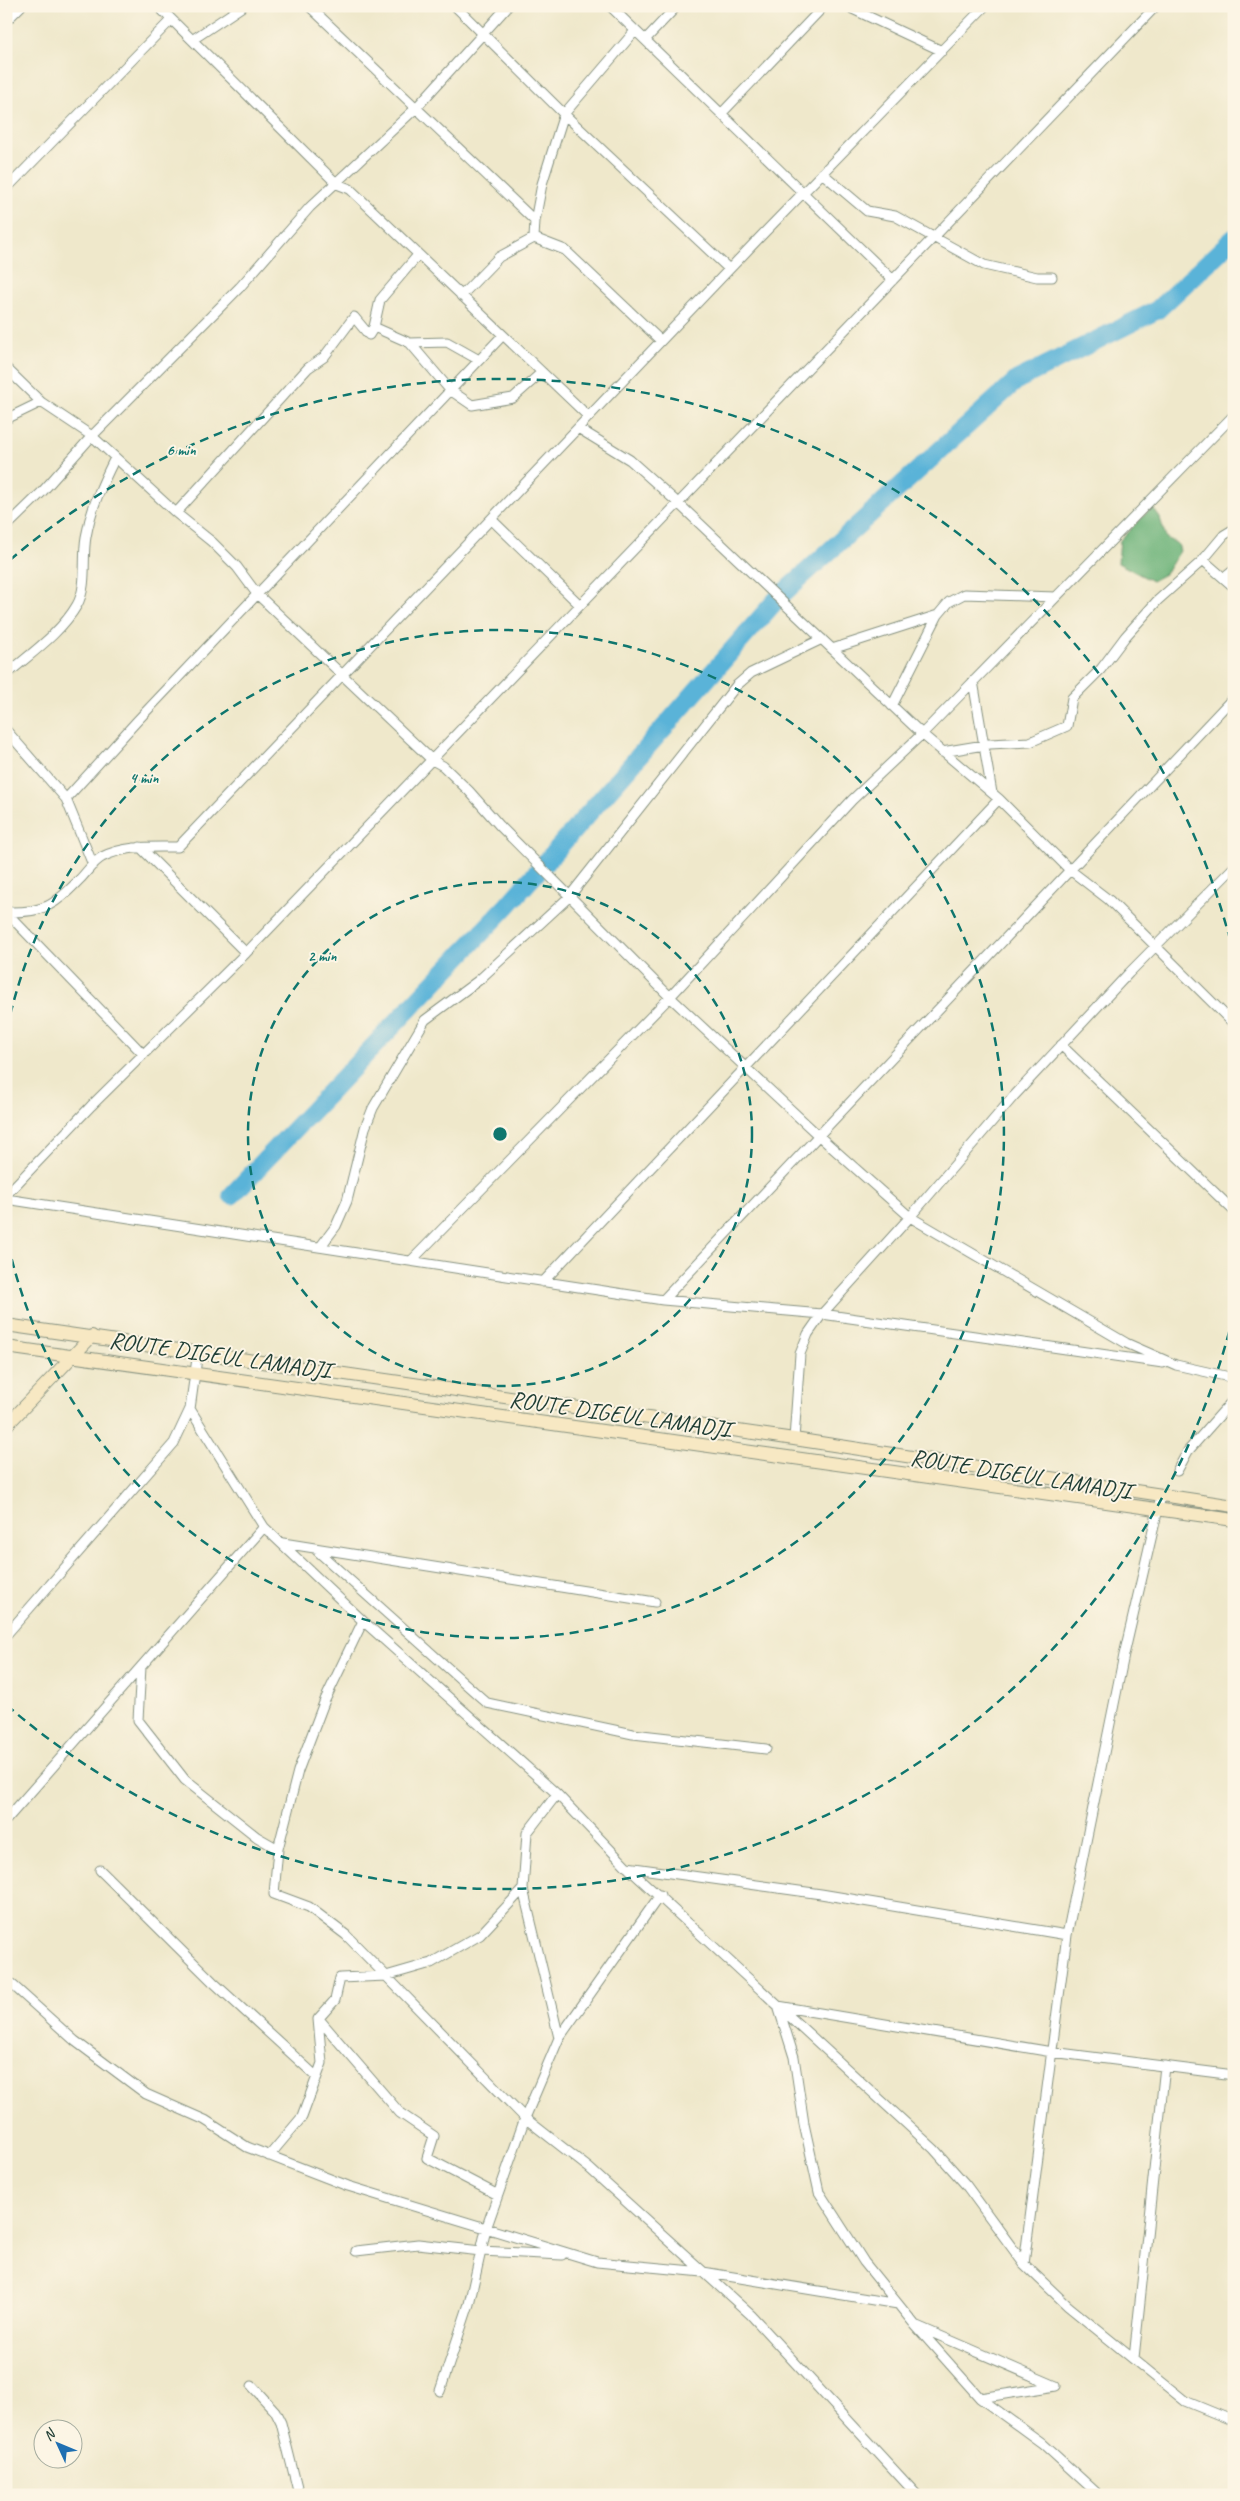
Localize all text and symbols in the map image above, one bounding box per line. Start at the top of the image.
text: 6 min [166,441,197,460]
text: 4 min [130,769,159,788]
text: 2 min [308,947,337,966]
centre of rings [491,1125,509,1143]
street label: ROUTE DIGEUL LAMADJI [107,1325,337,1386]
street label: ROUTE DIGEUL LAMADJI [507,1384,737,1445]
street label: ROUTE DIGEUL LAMADJI [908,1442,1138,1507]
north arrow [32,2418,82,2468]
text: N [40,2425,60,2444]

